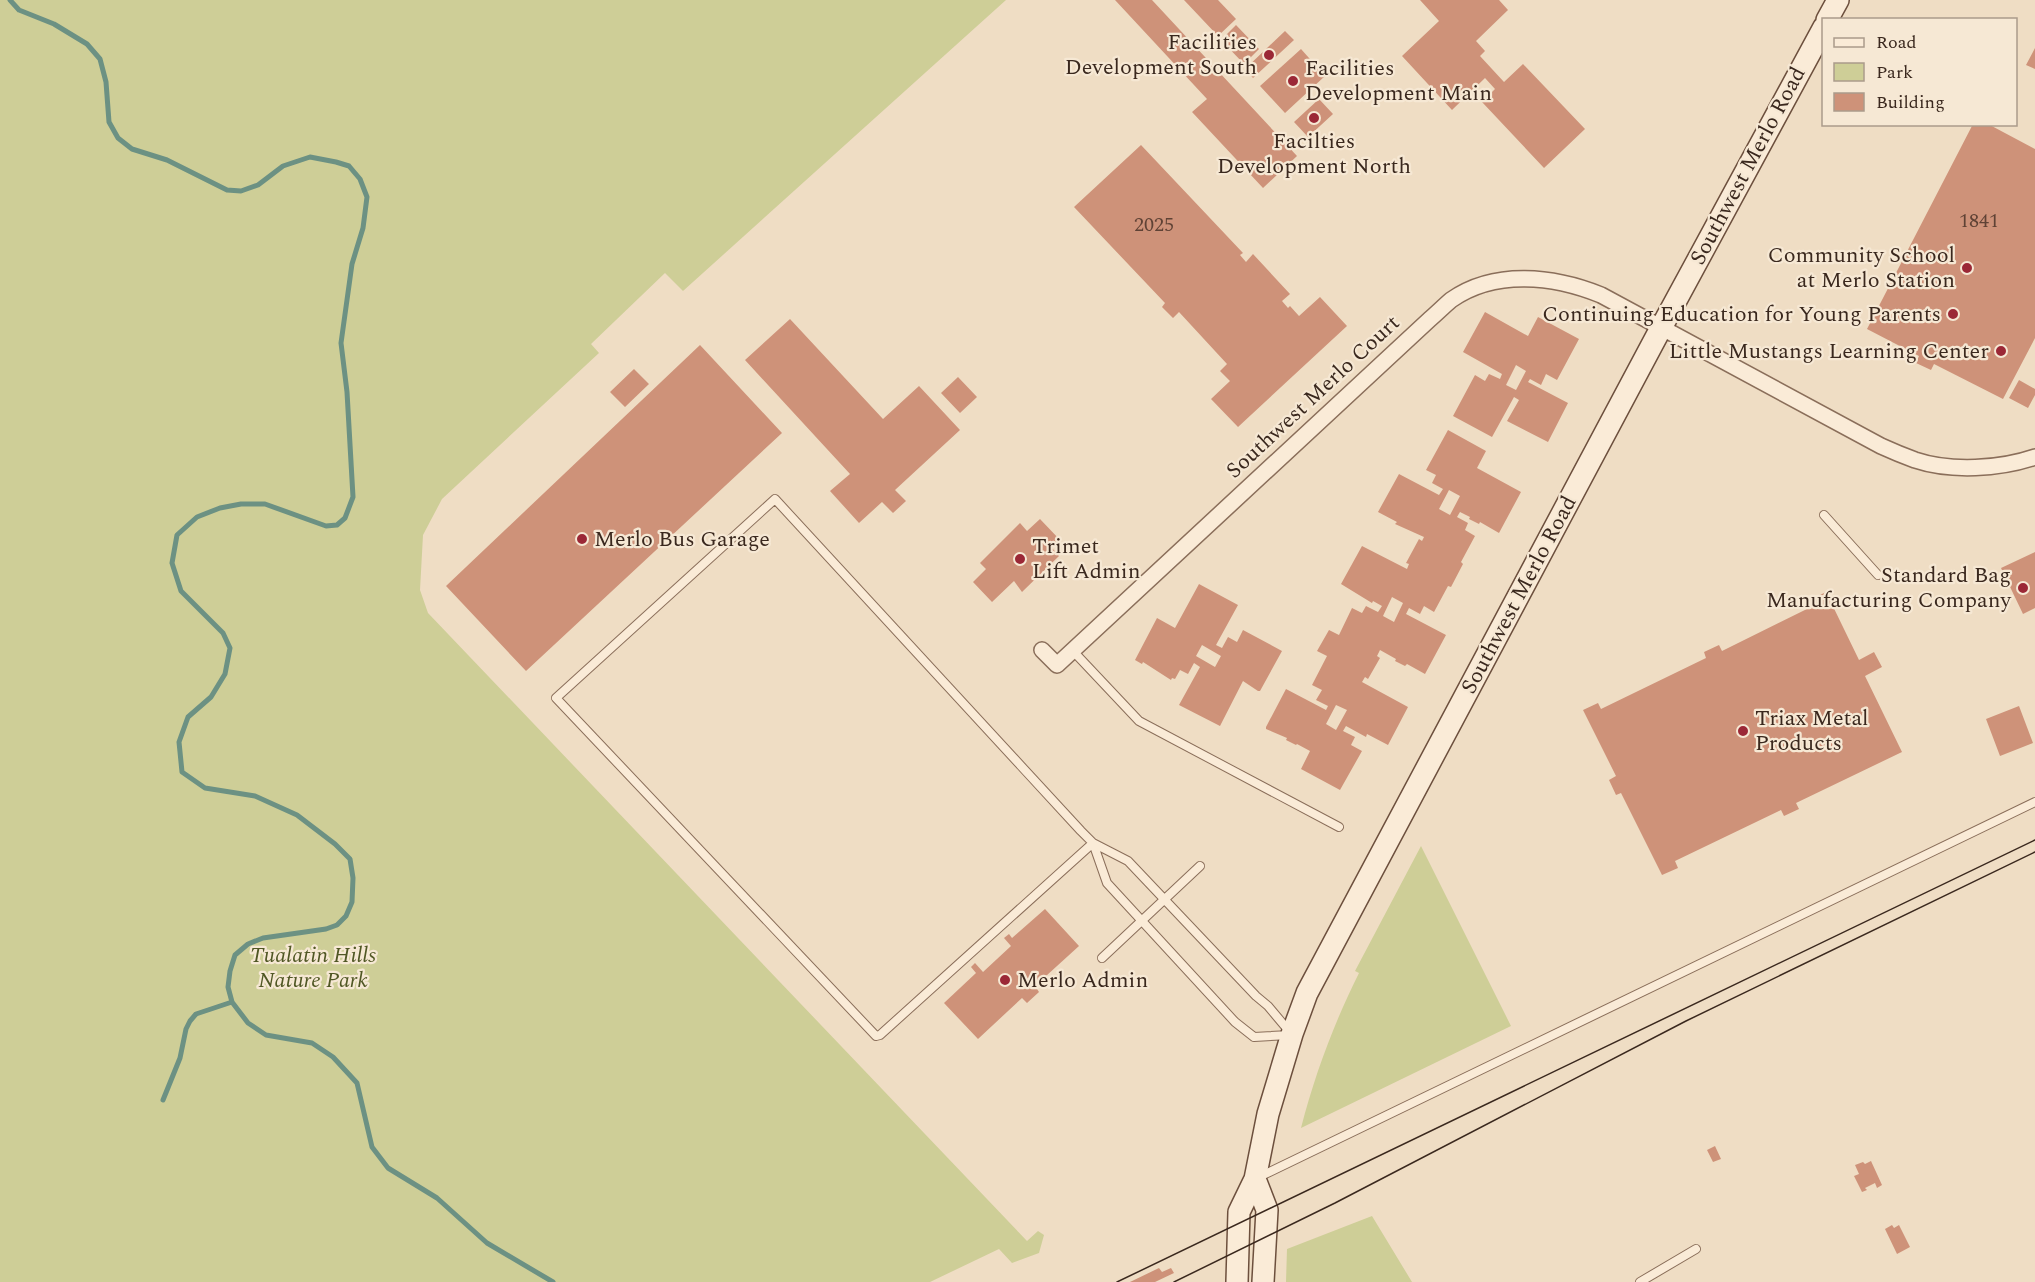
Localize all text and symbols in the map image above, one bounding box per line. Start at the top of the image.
legend [1822,18,2017,126]
place label: Facilities Development South [1065,26,1257,84]
text: Road [1876,29,1917,56]
marker: Facilities Development South [1262,48,1276,62]
place label: Facilities Development Main [1305,52,1492,110]
text: Park [1876,59,1913,86]
street label: Southwest Merlo Road [1682,61,1814,271]
marker: Facilities Development Main [1286,74,1300,88]
text: Building [1876,89,1945,116]
marker: Facilties Development North [1307,111,1321,125]
place label: Facilties Development North [1217,125,1411,183]
house number: 1841 [1959,206,1999,236]
house number: 2025 [1134,210,1174,240]
place label: Community School at Merlo Station [1768,239,1955,297]
marker: Community School at Merlo Station [1960,261,1974,275]
place label: Continuing Education for Young Parents [1542,298,1941,331]
street label: Southwest Merlo Court [1219,307,1408,487]
marker: Continuing Education for Young Parents [1946,307,1960,321]
place label: Little Mustangs Learning Center [1669,335,1989,368]
marker: Little Mustangs Learning Center [1994,344,2008,358]
street label: Southwest Merlo Road [1453,490,1585,700]
place label: Merlo Bus Garage [594,523,770,556]
place label: Trimet Lift Admin [1032,530,1140,588]
marker: Merlo Bus Garage [575,532,589,546]
marker: Trimet Lift Admin [1013,552,1027,566]
place label: Standard Bag Manufacturing Company [1766,559,2012,617]
marker: Standard Bag Manufacturing Company [2016,581,2030,595]
place label: Triax Metal Products [1755,702,1869,760]
marker: Triax Metal Products [1736,724,1750,738]
park label: Tualatin Hills Nature Park [250,939,376,997]
place label: Merlo Admin [1017,964,1148,997]
marker: Merlo Admin [998,973,1012,987]

